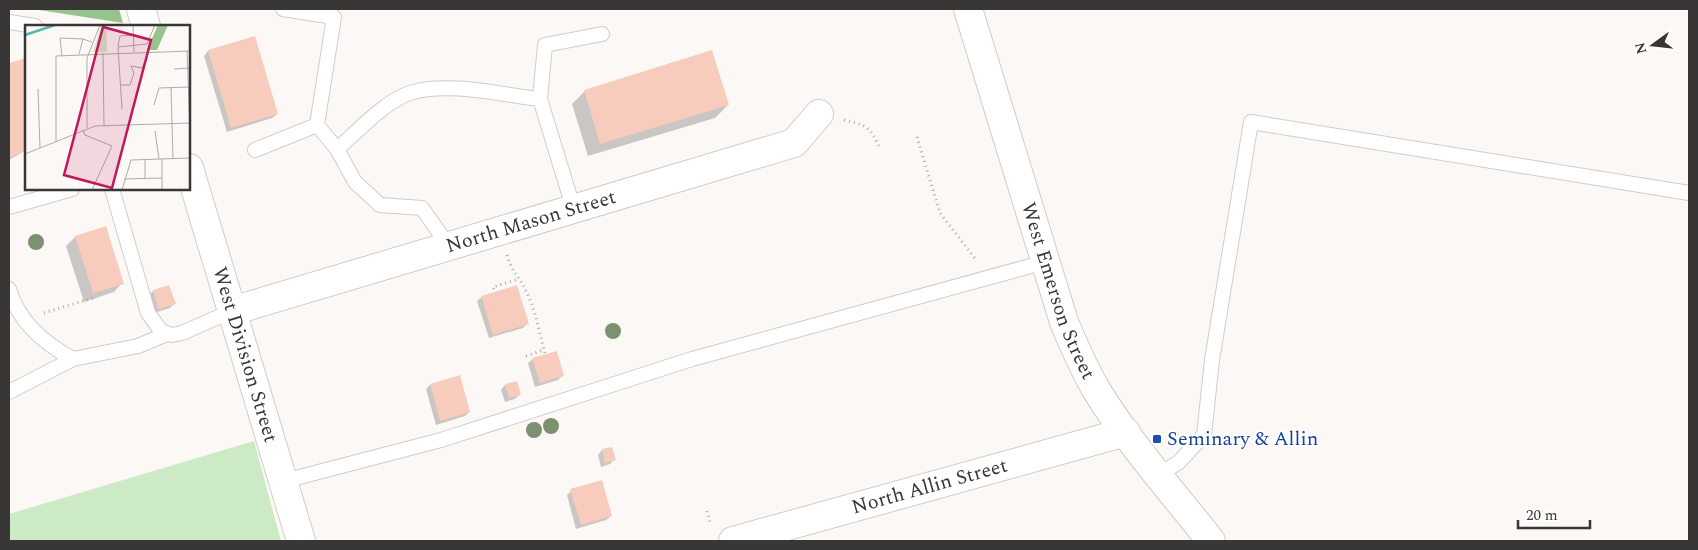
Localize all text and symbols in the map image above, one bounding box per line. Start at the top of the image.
north arrow [1628,20,1678,70]
inset map [25,25,190,190]
text: N [1629,40,1653,56]
street label: North Mason Street [442,182,620,261]
street label: West Emerson Street [1013,199,1103,385]
street label: West Division Street [205,263,286,446]
place label: Seminary & Allin [1167,424,1318,454]
marker: Seminary & Allin [1151,433,1163,445]
street label: North Allin Street [848,451,1011,522]
scale bar [1518,498,1590,530]
text: 20 m [1526,504,1558,527]

